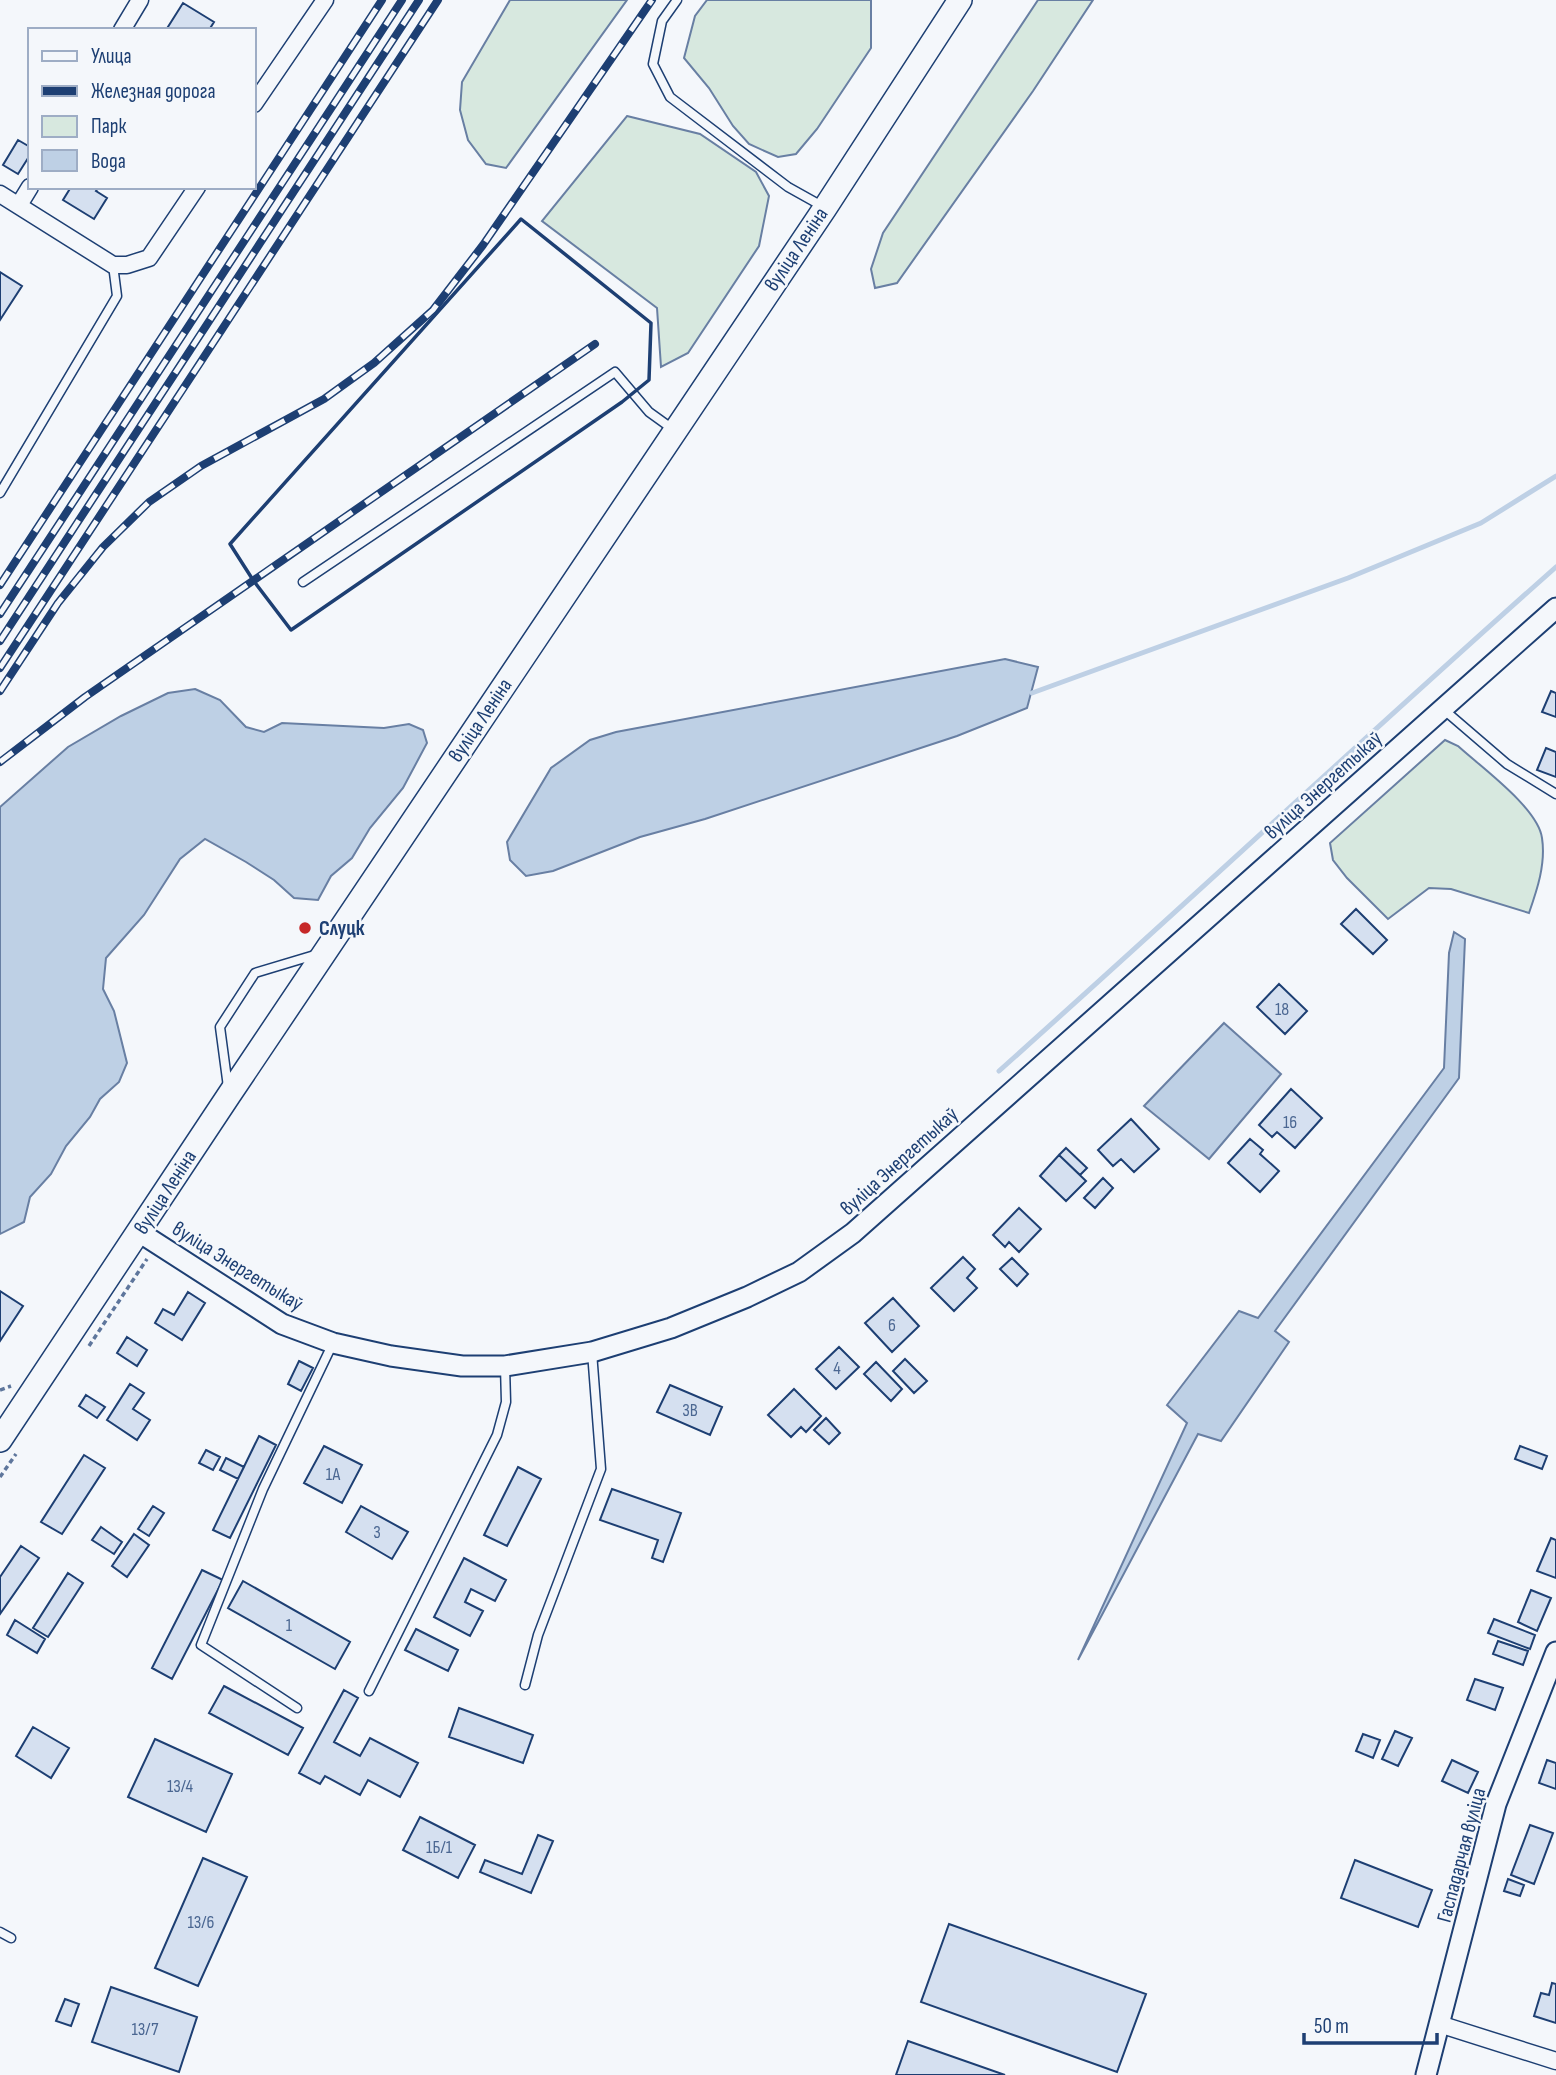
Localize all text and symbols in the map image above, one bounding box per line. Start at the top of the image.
legend [28,28,256,189]
text: Улица [91,44,132,69]
text: Железная дорога [91,79,216,104]
text: Парк [91,114,126,139]
text: Вода [91,149,126,174]
street label: вуліца Леніна [759,203,833,296]
street label: вуліца Леніна [443,674,517,767]
street label: вуліца Энергетыкаў [1259,726,1387,845]
place label: Слуцк [319,916,365,941]
marker: Слуцк [297,920,313,936]
house number: 18 [1275,999,1289,1020]
street label: вуліца Энергетыкаў [835,1102,963,1221]
house number: 16 [1283,1112,1297,1133]
street label: вуліца Леніна [129,1145,202,1239]
street label: вуліца Энергетыкаў [168,1216,308,1317]
house number: 6 [888,1315,896,1336]
house number: 4 [833,1358,841,1379]
house number: 3В [682,1400,698,1421]
house number: 1А [326,1464,340,1485]
house number: 3 [373,1522,381,1543]
house number: 1 [286,1615,293,1636]
house number: 13/4 [167,1776,193,1797]
street label: Гаспадарчая вуліца [1432,1785,1491,1925]
house number: 1Б/1 [426,1837,453,1858]
house number: 13/6 [188,1912,215,1933]
scale bar [1304,2002,1437,2046]
text: 50 m [1314,2014,1349,2039]
house number: 13/7 [131,2019,159,2040]

